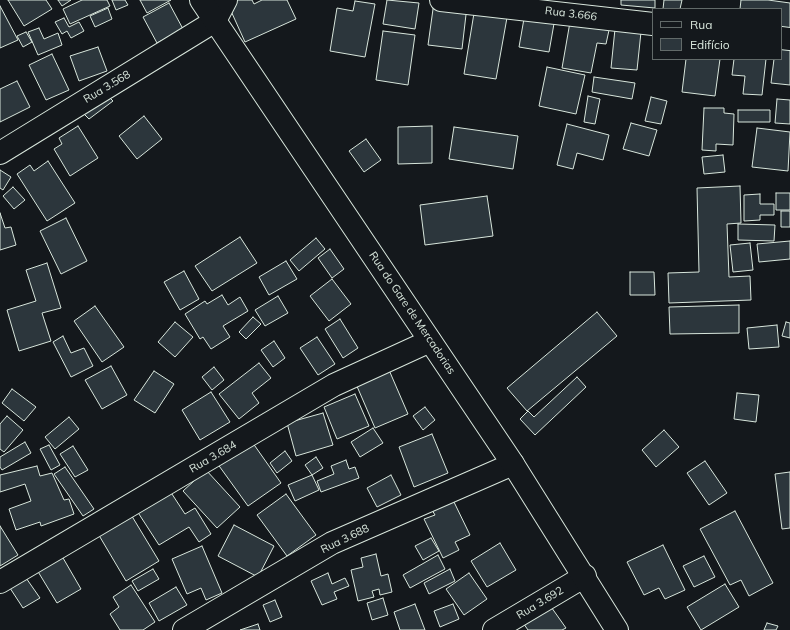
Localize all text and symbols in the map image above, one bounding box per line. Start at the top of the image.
street label: Rua 3.666 [544,4,598,24]
legend [652,8,782,60]
text: Rua [690,17,712,32]
text: Edifício [690,37,730,52]
street label: Rua 3.568 [81,68,133,106]
street label: Rua do Gare de Mercadorias [366,249,458,377]
street label: Rua 3.684 [187,438,239,476]
street label: Rua 3.688 [319,522,371,556]
street label: Rua 3.692 [514,584,566,622]

